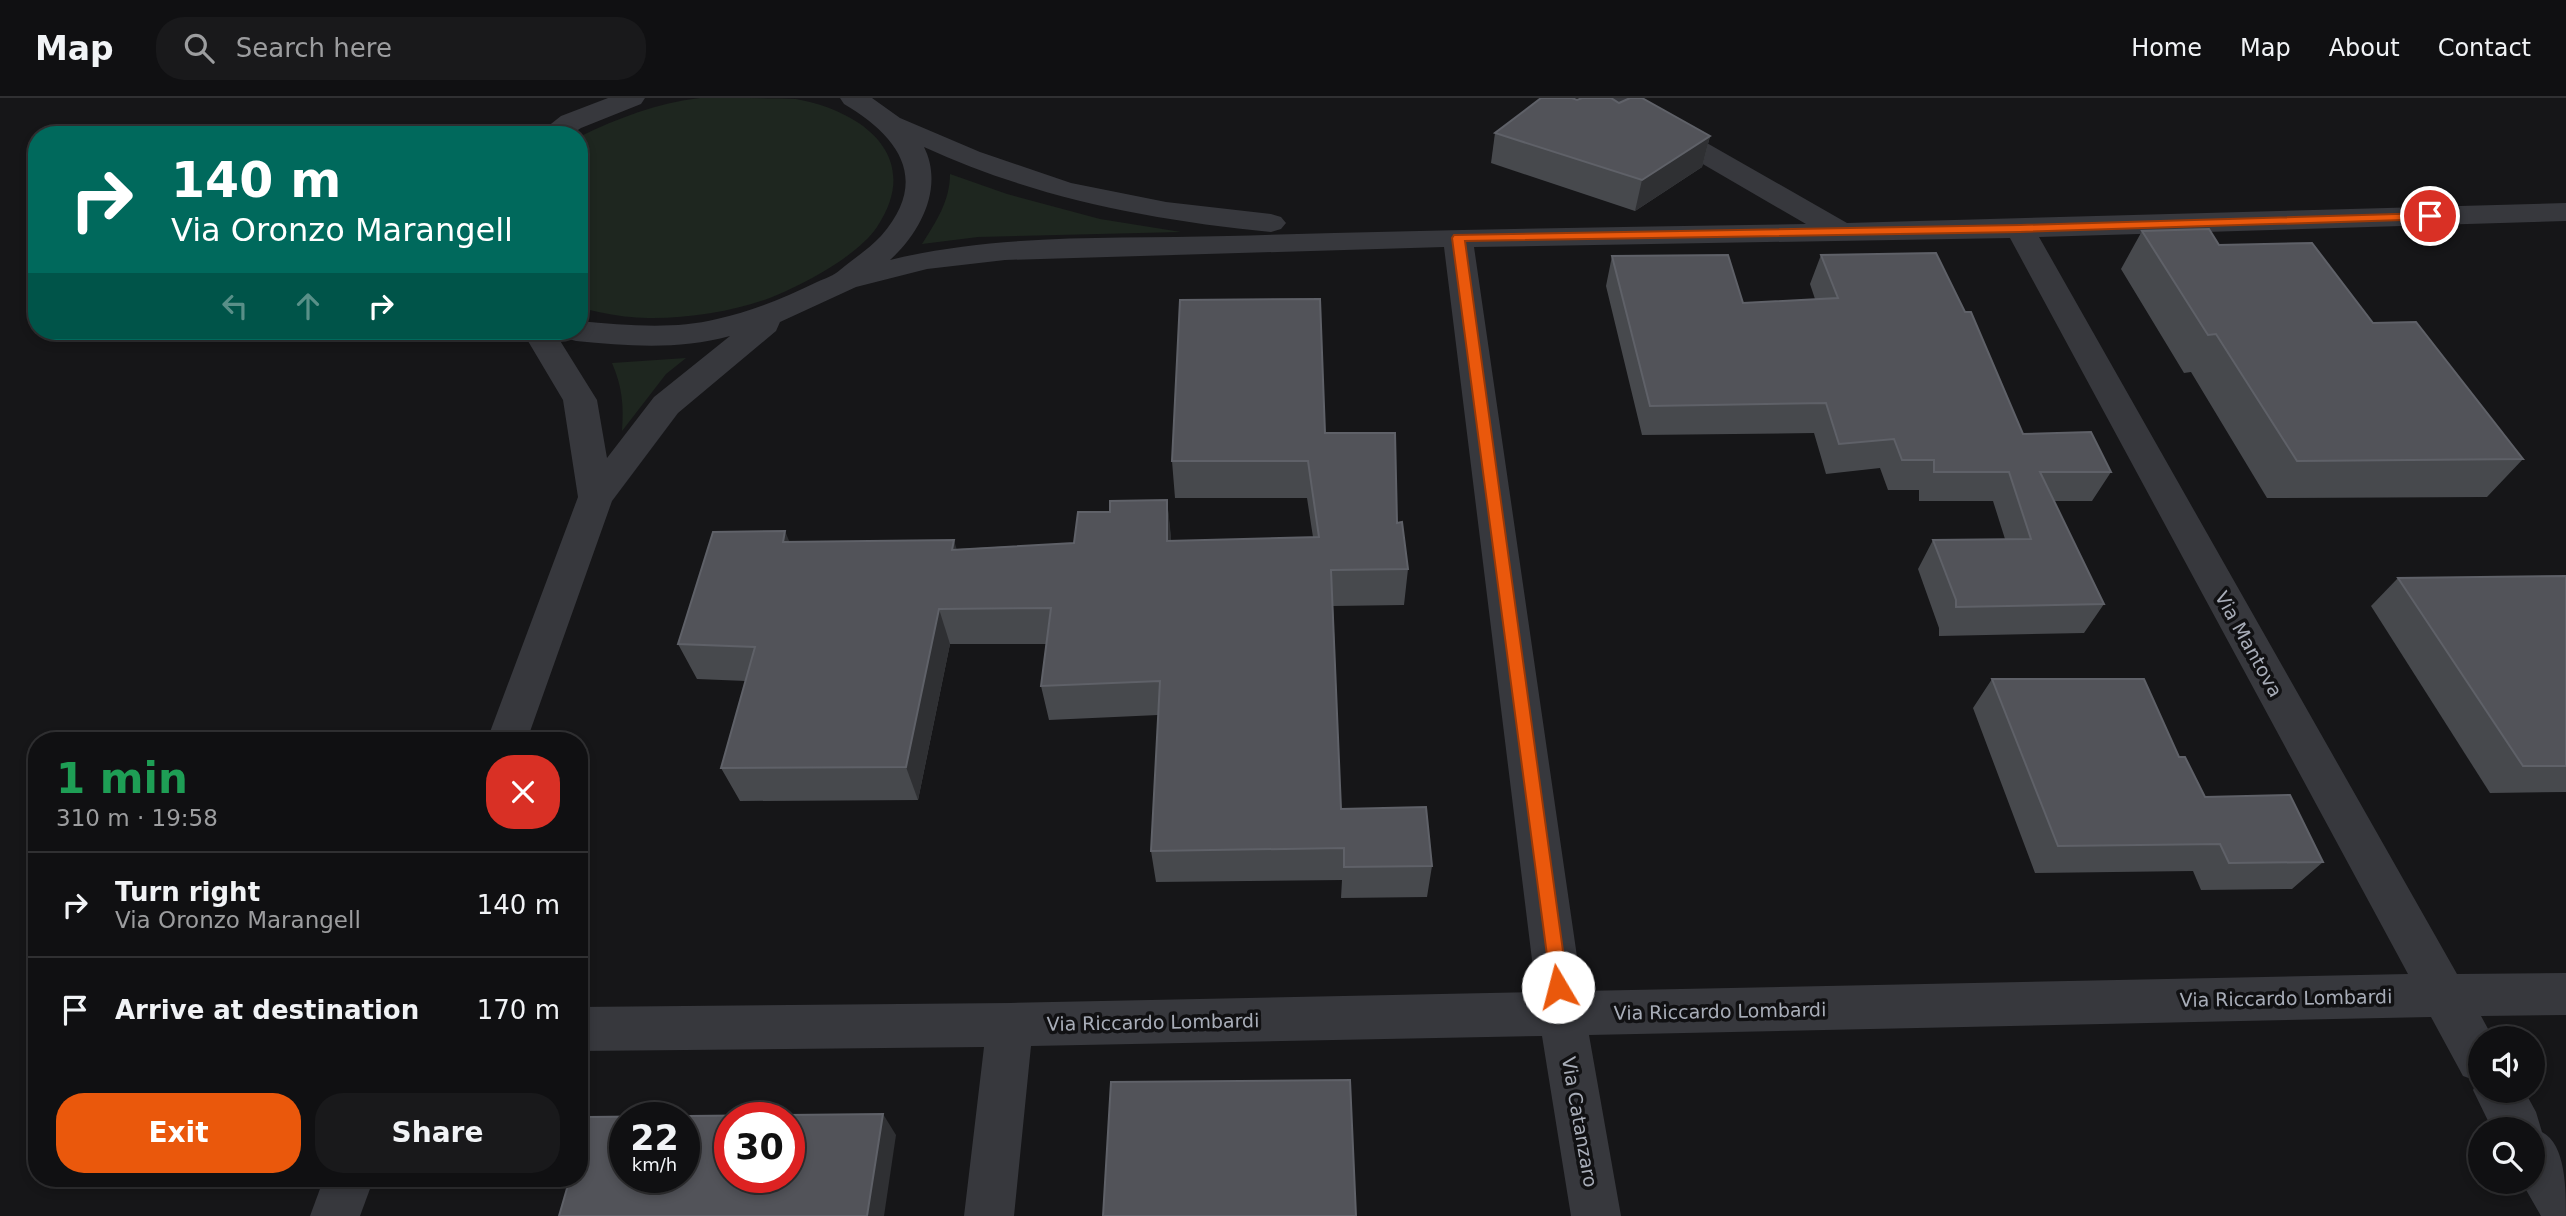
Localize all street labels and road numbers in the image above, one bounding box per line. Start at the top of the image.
street label: Via Mantova [2211,587,2287,701]
street label: Via Riccardo Lombardi [2179,985,2393,1011]
street label: Via Riccardo Lombardi [1613,998,1827,1024]
street label: Via Riccardo Lombardi [1046,1009,1260,1035]
street label: Via Catanzaro [1558,1055,1602,1189]

